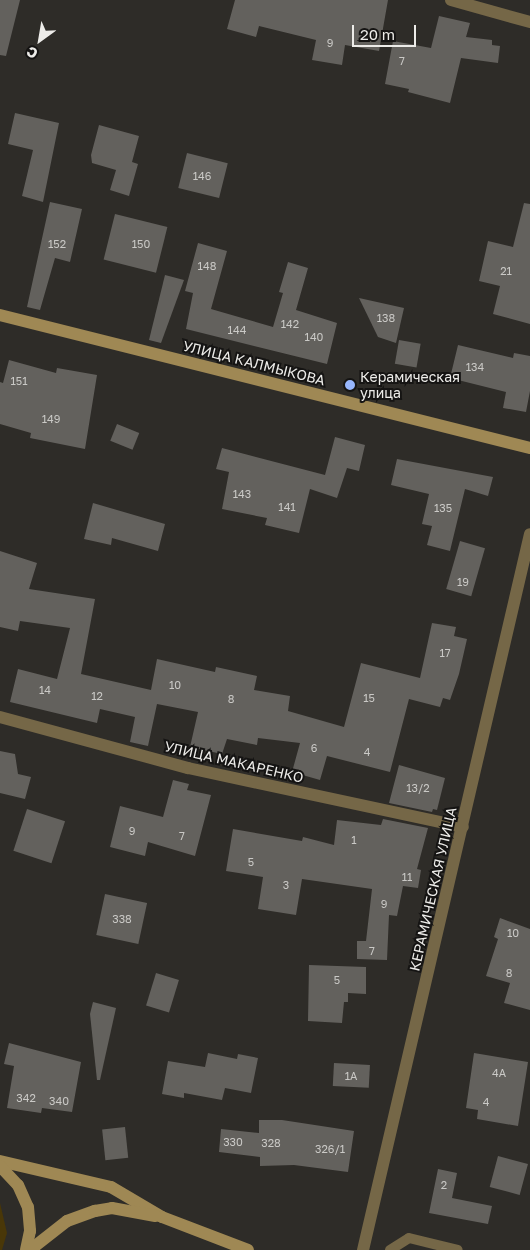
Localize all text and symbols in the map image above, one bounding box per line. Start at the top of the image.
north arrow [15,15,65,65]
scale bar [355,15,419,47]
text: 20 m [360,25,395,43]
house number: 9 [327,36,333,50]
text: С [23,43,41,63]
house number: 7 [399,54,405,68]
house number: 146 [193,169,211,183]
house number: 152 [48,237,66,251]
house number: 150 [132,237,150,251]
house number: 148 [198,259,216,273]
house number: 21 [500,264,512,278]
house number: 138 [377,311,395,325]
house number: 142 [281,317,299,331]
house number: 144 [228,323,246,337]
house number: 140 [305,330,323,344]
street label: УЛИЦА КАЛМЫКОВА [181,337,327,389]
house number: 134 [466,360,484,374]
place label: Керамическая улица [360,369,460,402]
house number: 151 [10,374,28,388]
marker: Керамическая улица [344,379,356,391]
house number: 149 [42,412,60,426]
house number: 143 [233,487,251,501]
house number: 141 [278,500,296,514]
house number: 135 [434,501,452,515]
house number: 19 [457,575,469,589]
house number: 17 [439,646,451,660]
house number: 10 [169,678,181,692]
house number: 14 [39,683,51,697]
house number: 12 [91,689,103,703]
house number: 15 [363,691,375,705]
house number: 8 [228,692,234,706]
street label: УЛИЦА МАКАРЕНКО [163,738,305,786]
house number: 6 [311,741,317,755]
house number: 4 [364,745,370,759]
house number: 13/2 [406,781,430,795]
street label: КЕРАМИЧЕСКАЯ УЛИЦА [406,805,460,973]
house number: 9 [129,824,135,838]
house number: 7 [179,829,185,843]
house number: 1 [351,833,357,847]
house number: 5 [248,855,254,869]
house number: 11 [402,870,412,884]
house number: 3 [283,878,289,892]
house number: 9 [381,897,387,911]
house number: 338 [112,912,132,926]
house number: 10 [507,926,519,940]
house number: 7 [369,944,375,958]
house number: 8 [506,966,512,980]
house number: 5 [334,973,340,987]
house number: 4А [492,1066,506,1080]
house number: 1А [345,1069,357,1083]
house number: 342 [16,1091,36,1105]
house number: 340 [49,1094,69,1108]
house number: 4 [483,1095,489,1109]
house number: 330 [223,1135,243,1149]
house number: 328 [261,1136,281,1150]
house number: 326/1 [315,1142,345,1156]
house number: 2 [441,1178,447,1192]

